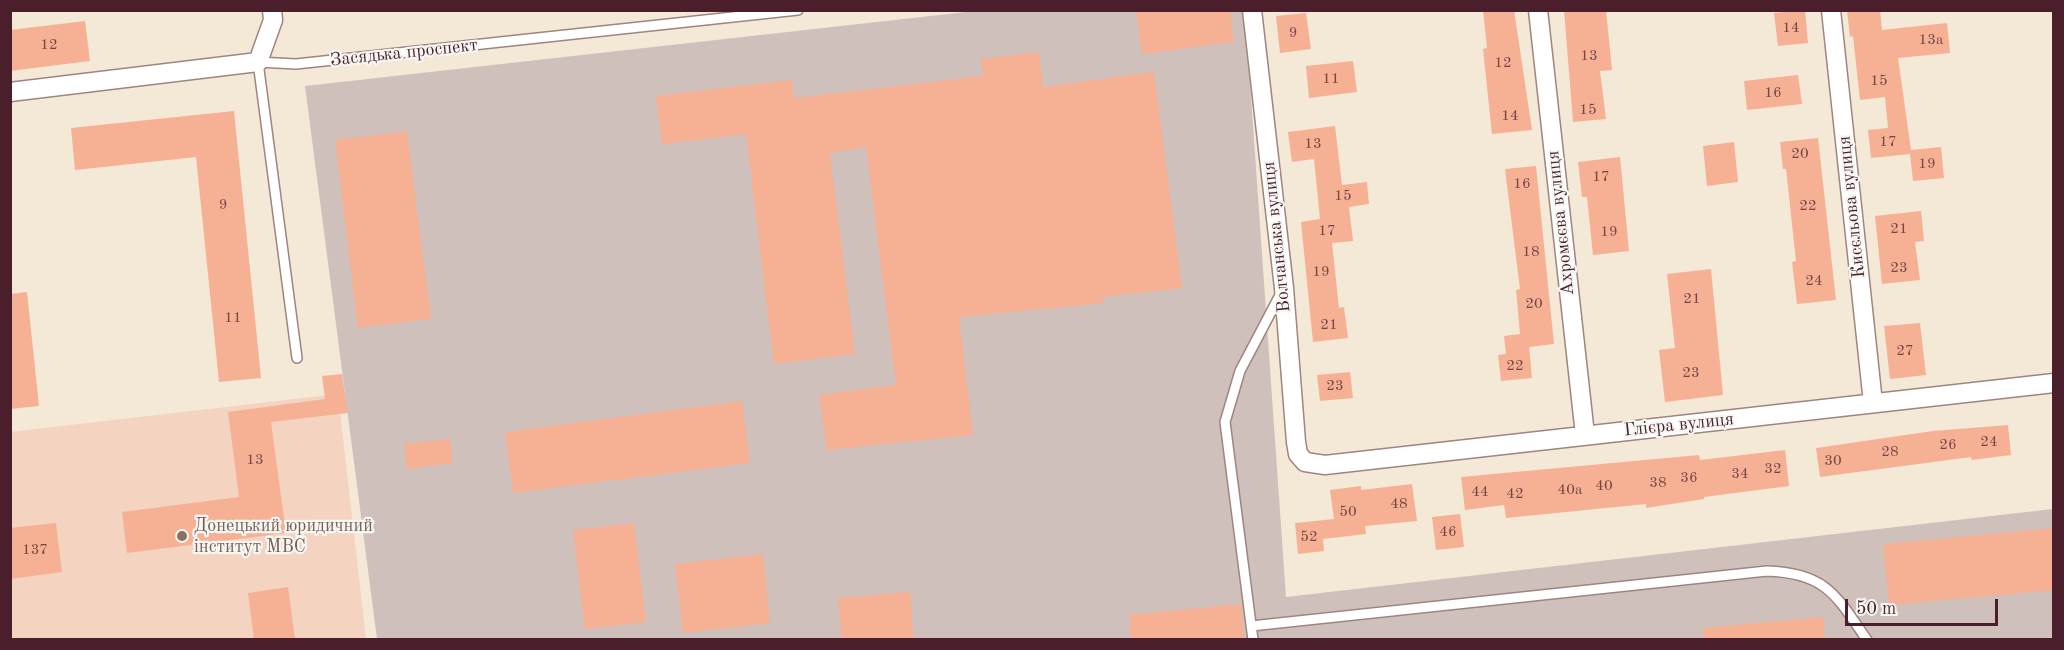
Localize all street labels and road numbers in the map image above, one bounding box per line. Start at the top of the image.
street label: Засядька проспект [329,35,479,71]
street label: Кисєльова вулиця [1834,135,1870,279]
street label: Ахромєєва вулиця [1543,149,1579,297]
street label: Волчанська вулиця [1258,160,1296,314]
street label: Глієра вулиця [1623,408,1735,442]

